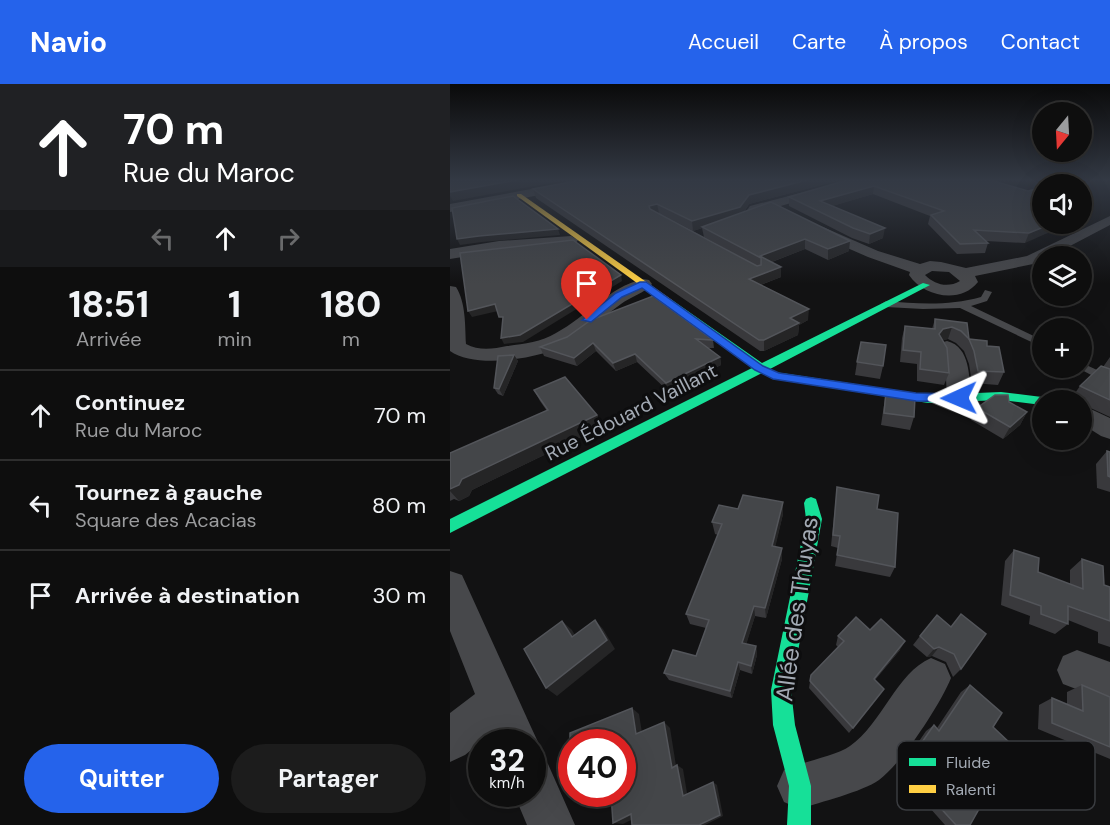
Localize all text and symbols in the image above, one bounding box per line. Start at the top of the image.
text: Navio [30,24,107,61]
text: Accueil [688,28,759,56]
text: Carte [792,28,846,56]
text: À propos [879,28,968,56]
text: Contact [1001,28,1080,56]
text: 70 m [123,102,224,157]
north arrow [1032,102,1092,162]
map controls [1032,102,1092,450]
icon: ahead [24,108,102,186]
text: Rue du Maroc [123,155,295,190]
button: sound [1032,174,1092,234]
icon: left [146,222,179,255]
icon: ahead [209,222,242,255]
icon: right [272,222,305,255]
button: layers [1032,246,1092,306]
pin [561,258,612,320]
icon: arrive [570,267,603,300]
text: 18:51 [69,281,149,328]
text: 1 [228,281,241,328]
text: 180 [320,281,381,328]
button: + [1032,318,1092,378]
text: Arrivée [76,326,142,352]
text: min [218,326,252,352]
text: m [342,326,360,352]
street label: Rue Édouard Vaillant [540,357,722,467]
position arrow [927,366,991,430]
text: Continuez [75,388,185,417]
button: − [1032,390,1092,450]
icon: ahead [24,399,57,432]
text: 70 m [374,401,426,430]
text: Rue du Maroc [75,417,202,443]
text: Tournez à gauche [75,478,263,507]
icon: left [24,489,57,522]
text: 80 m [372,491,426,520]
text: Square des Acacias [75,507,257,533]
street label: Allée des Thuyas [768,515,825,703]
icon: arrive [24,579,57,612]
text: Arrivée à destination [75,581,300,610]
text: 30 m [372,581,426,610]
speed limit sign: 40 [558,729,636,807]
text: 32 [489,741,525,780]
legend [897,741,1095,810]
button: Quitter [24,744,219,813]
button: Partager [231,744,426,813]
text: Fluide [946,752,990,773]
text: km/h [489,773,525,793]
text: Ralenti [946,779,996,800]

